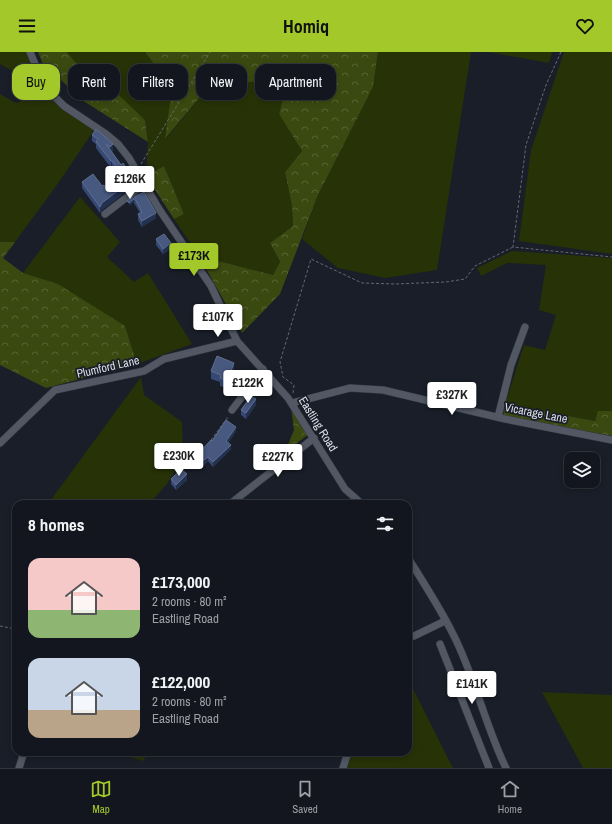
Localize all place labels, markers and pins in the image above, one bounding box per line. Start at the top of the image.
pin: £126K [102,166,158,200]
pin: £173K [166,243,222,277]
pin: £107K [190,304,246,338]
pin: £122K [220,370,276,404]
pin: £327K [424,382,480,416]
pin: £230K [151,443,207,477]
pin: £227K [250,444,306,478]
pin: £141K [444,671,500,705]

